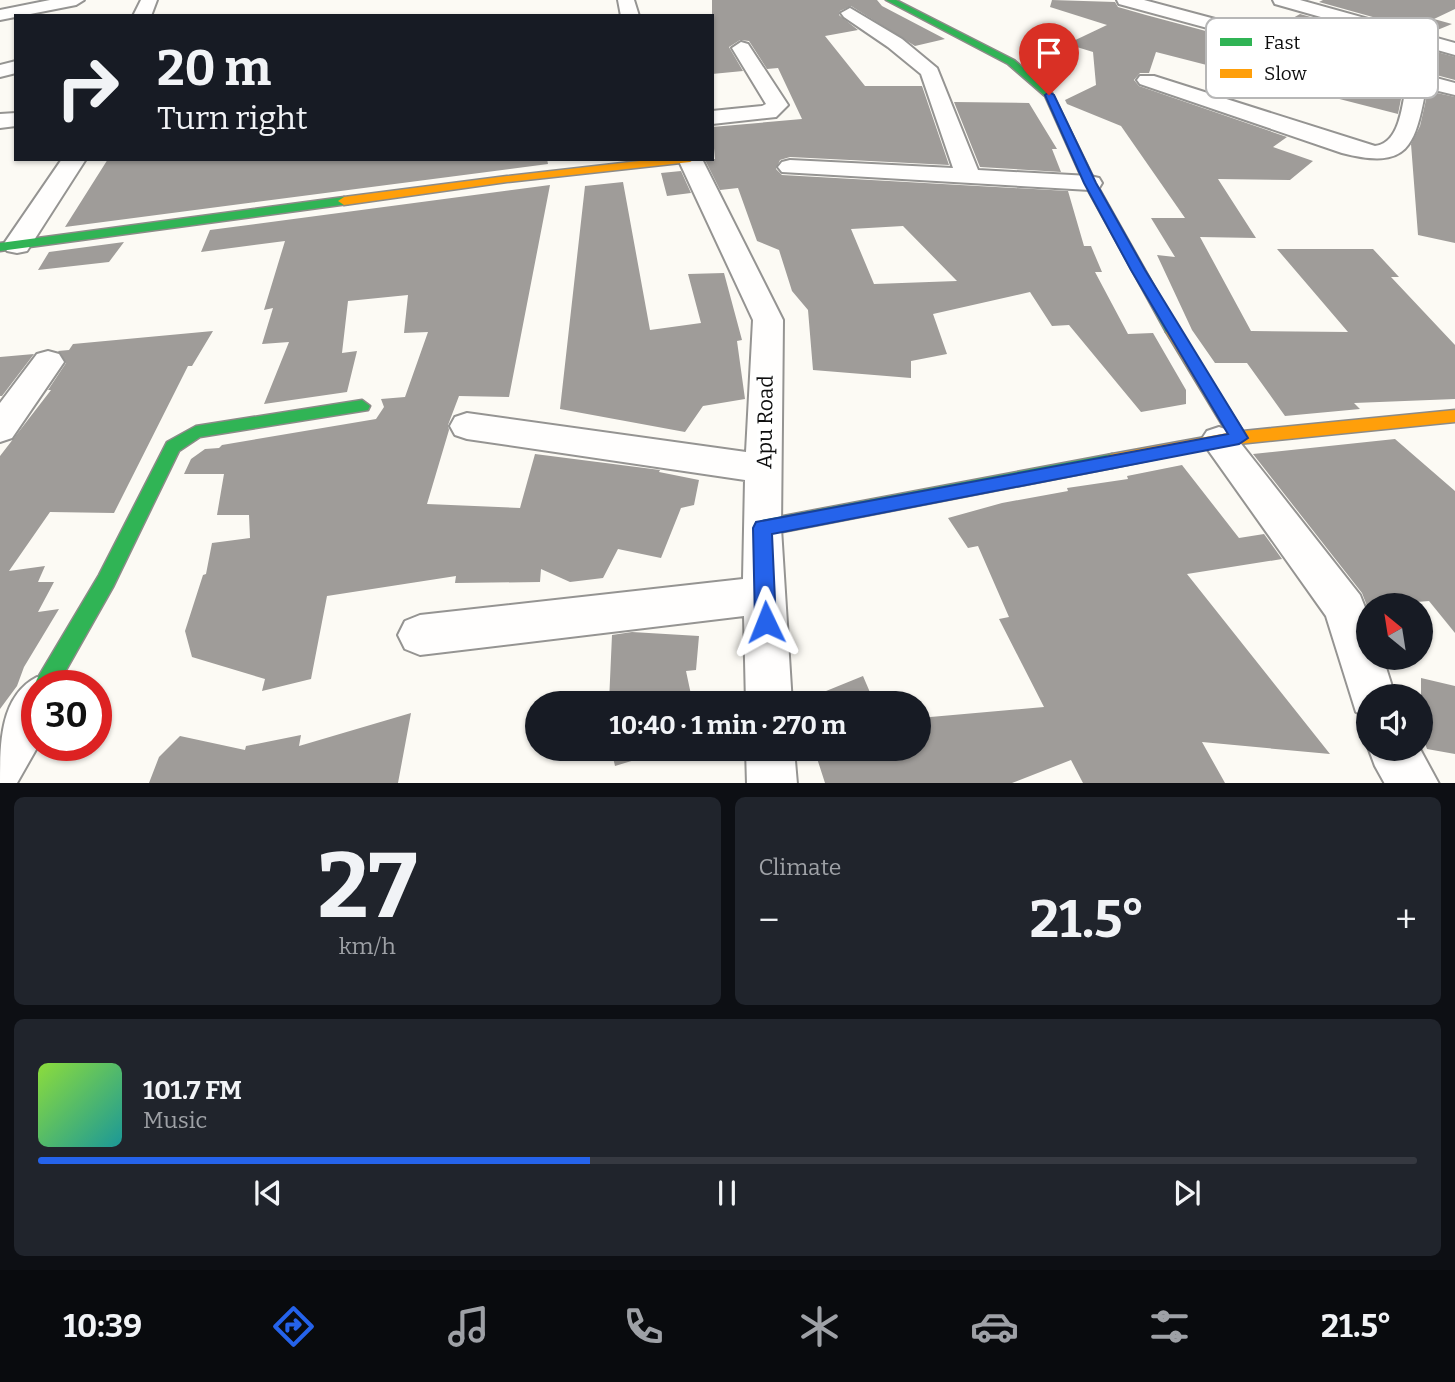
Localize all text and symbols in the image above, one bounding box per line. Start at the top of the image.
legend [1206,18,1438,98]
pin [1019,23,1079,95]
text: Fast [1264,31,1301,54]
icon: arrive [1030,34,1068,72]
text: 20 m [157,39,271,98]
icon: right [42,42,133,133]
text: Slow [1264,62,1307,85]
text: Turn right [157,99,308,137]
street label: Apu Road [751,375,779,469]
position arrow [729,585,803,659]
north arrow [1356,593,1433,670]
map controls [1356,593,1433,761]
speed limit sign: 30 [21,670,112,761]
button: sound [1356,684,1433,761]
text: 10:40 · 1 min · 270 m [610,710,846,741]
text: 27 [317,832,417,941]
text: Climate [759,853,841,881]
text: 21.5° [1030,888,1145,951]
text: − [759,897,779,943]
text: + [1395,897,1417,943]
text: km/h [339,932,396,960]
text: 101.7 FM [143,1075,242,1106]
text: Music [143,1106,207,1134]
icon: previous [249,1174,287,1212]
icon: pause [708,1174,746,1212]
icon: next [1168,1174,1206,1212]
icon: directions [269,1302,318,1351]
icon: music [444,1302,493,1351]
icon: phone [619,1302,668,1351]
icon: climate [795,1302,844,1351]
icon: car [970,1302,1019,1351]
icon: filters [1145,1302,1194,1351]
text: 10:39 [63,1307,142,1345]
text: 21.5° [1321,1307,1392,1345]

